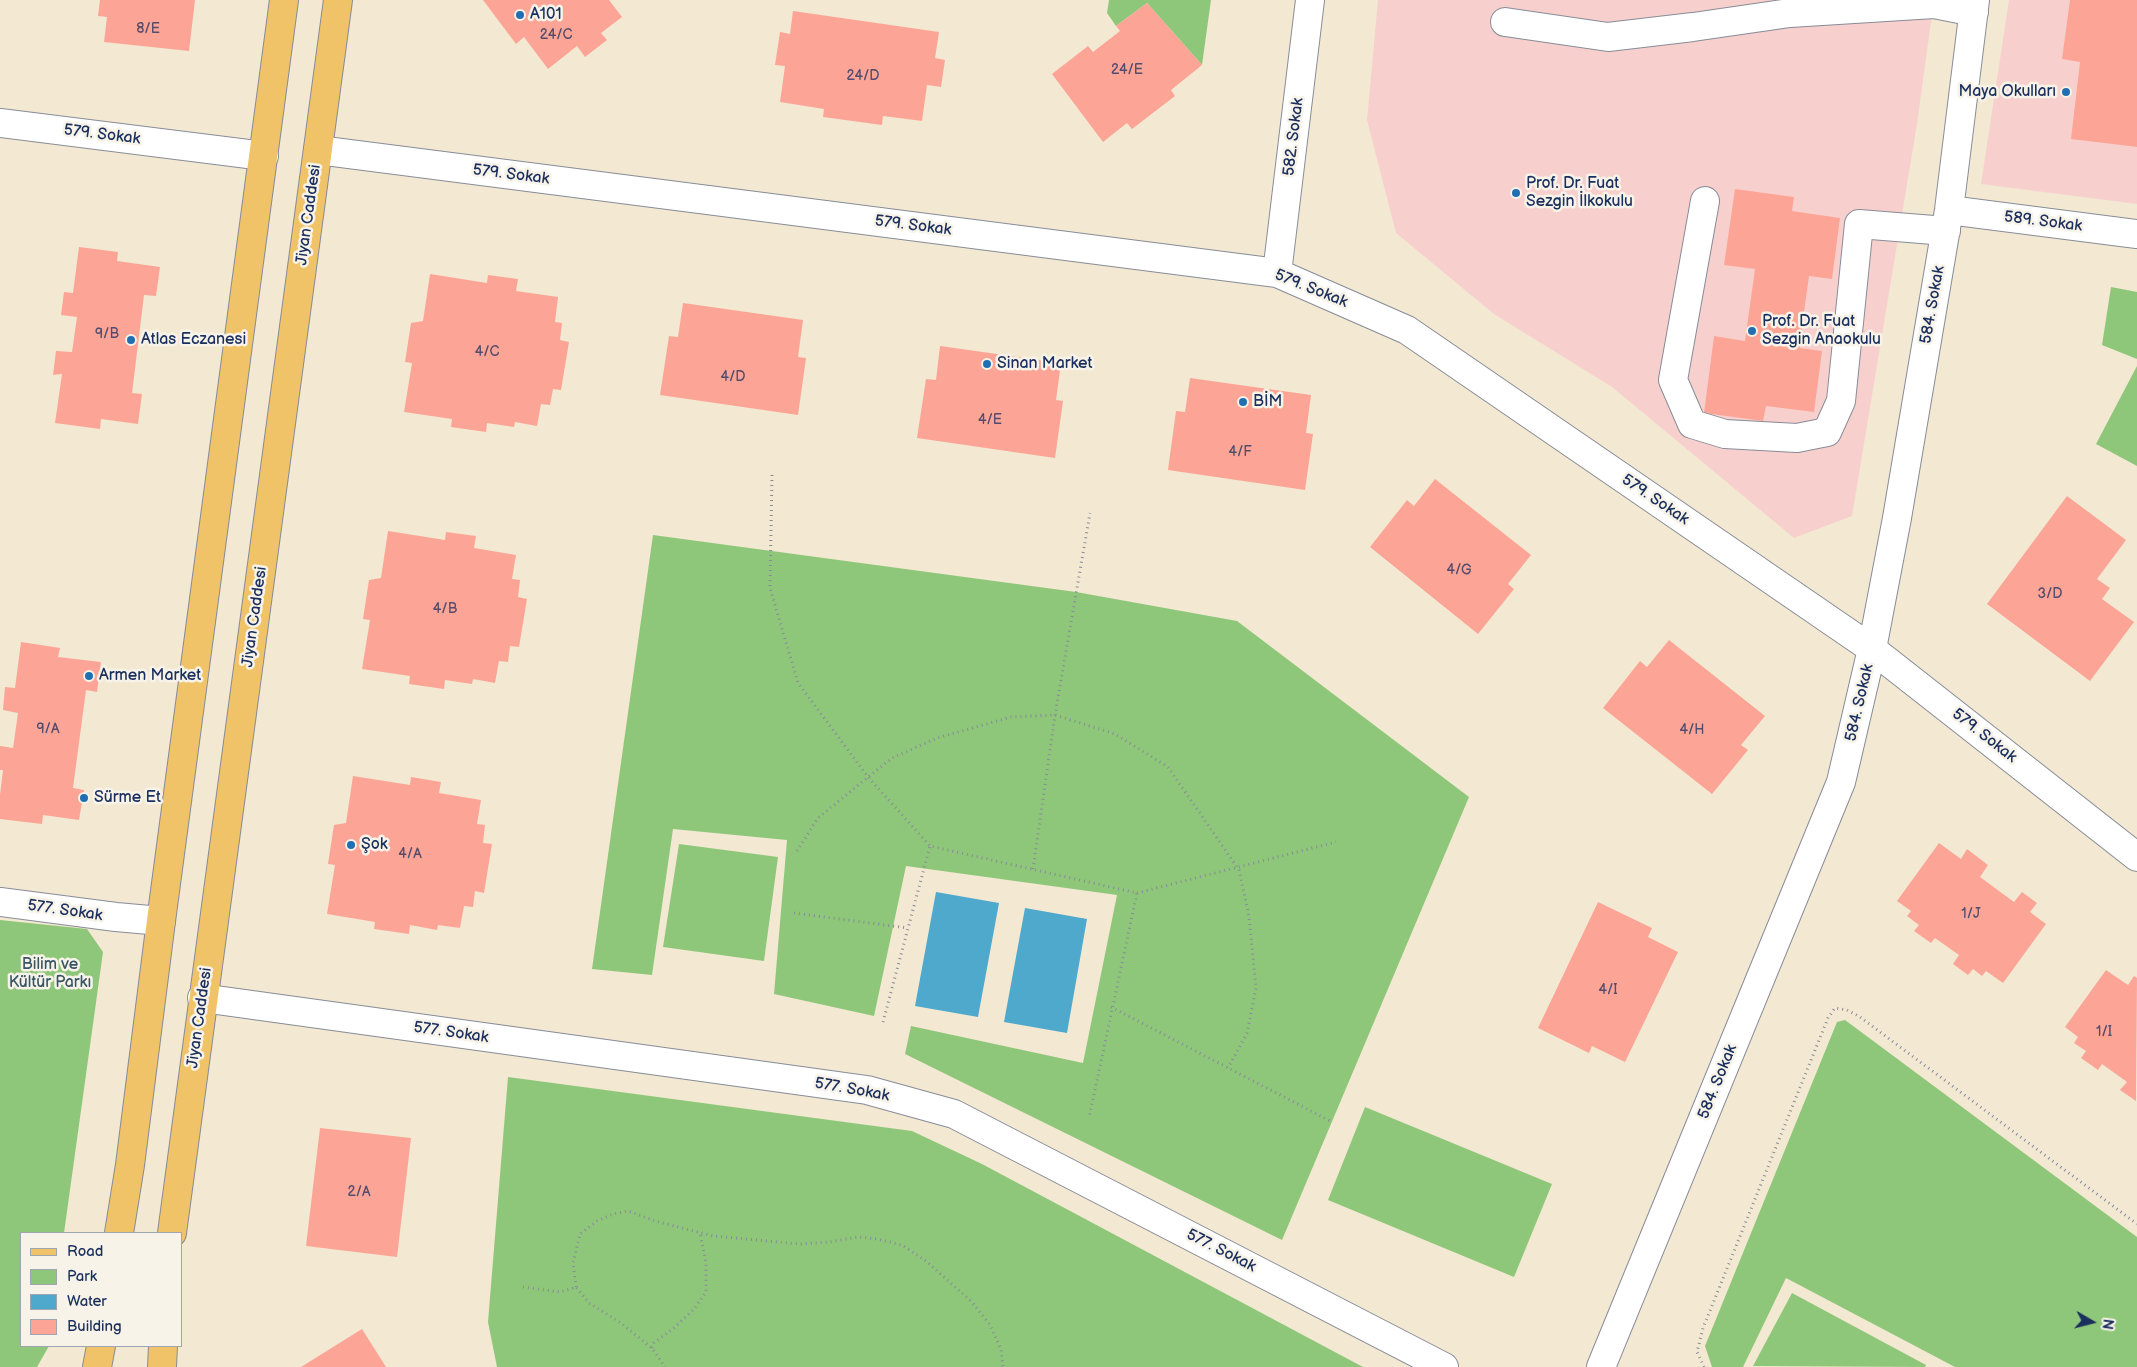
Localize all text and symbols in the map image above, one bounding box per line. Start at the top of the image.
place label: A101 [530,5,562,25]
marker: A101 [514,9,526,21]
house number: 8/E [136,21,160,37]
house number: 24/C [540,27,572,43]
house number: 24/E [1111,62,1143,78]
house number: 24/D [846,68,880,84]
place label: Maya Okulları [1958,82,2056,102]
marker: Maya Okulları [2060,86,2072,98]
street label: 582. Sokak [1280,97,1308,177]
street label: 579. Sokak [63,121,141,149]
street label: 579. Sokak [472,161,550,189]
street label: Jiyan Caddesi [292,163,326,267]
place label: Prof. Dr. Fuat Sezgin İlkokulu [1526,174,1633,212]
marker: Prof. Dr. Fuat Sezgin İlkokulu [1510,187,1522,199]
street label: 589. Sokak [2003,208,2083,236]
street label: 579. Sokak [874,212,952,240]
street label: 584. Sokak [1917,264,1949,346]
street label: 579. Sokak [1272,266,1350,312]
place label: Prof. Dr. Fuat Sezgin Anaokulu [1762,312,1881,350]
marker: Prof. Dr. Fuat Sezgin Anaokulu [1746,325,1758,337]
house number: 9/B [95,326,119,342]
place label: Atlas Eczanesi [141,330,246,350]
marker: Atlas Eczanesi [125,334,137,346]
house number: 4/C [475,344,499,360]
place label: Sinan Market [997,354,1092,374]
marker: Sinan Market [981,358,993,370]
house number: 4/D [720,369,746,385]
place label: BİM [1253,392,1282,412]
marker: BİM [1237,396,1249,408]
house number: 4/E [978,412,1002,428]
house number: 4/F [1228,444,1252,460]
street label: 579. Sokak [1618,471,1692,529]
house number: 4/G [1446,562,1472,578]
street label: Jiyan Caddesi [238,565,272,669]
house number: 3/D [2037,586,2063,602]
house number: 4/B [433,601,457,617]
street label: 584. Sokak [1842,662,1878,744]
place label: Armen Market [99,666,201,686]
marker: Armen Market [83,670,95,682]
street label: 579. Sokak [1948,705,2020,767]
house number: 9/A [37,721,59,737]
house number: 4/H [1679,722,1705,738]
place label: Sürme Et [94,788,161,808]
marker: Sürme Et [78,792,90,804]
place label: Şok [361,835,388,855]
marker: Şok [345,839,357,851]
house number: 4/A [398,846,422,862]
street label: 577. Sokak [26,896,104,926]
house number: 1/J [1961,906,1981,922]
park label: Bilim ve Kültür Parkı [9,955,91,993]
street label: Jiyan Caddesi [183,966,217,1070]
house number: 4/I [1598,982,1618,998]
street label: 577. Sokak [412,1018,490,1048]
house number: 1/I [2096,1024,2112,1040]
street label: 584. Sokak [1694,1042,1742,1122]
street label: 577. Sokak [813,1074,891,1106]
house number: 2/A [347,1184,371,1200]
street label: 577. Sokak [1183,1225,1259,1277]
legend [20,1232,182,1347]
text: Road [67,1242,103,1261]
text: Park [67,1267,97,1286]
text: Water [67,1292,107,1311]
north arrow [2067,1297,2117,1347]
text: Building [67,1317,122,1336]
text: N [2098,1318,2116,1331]

